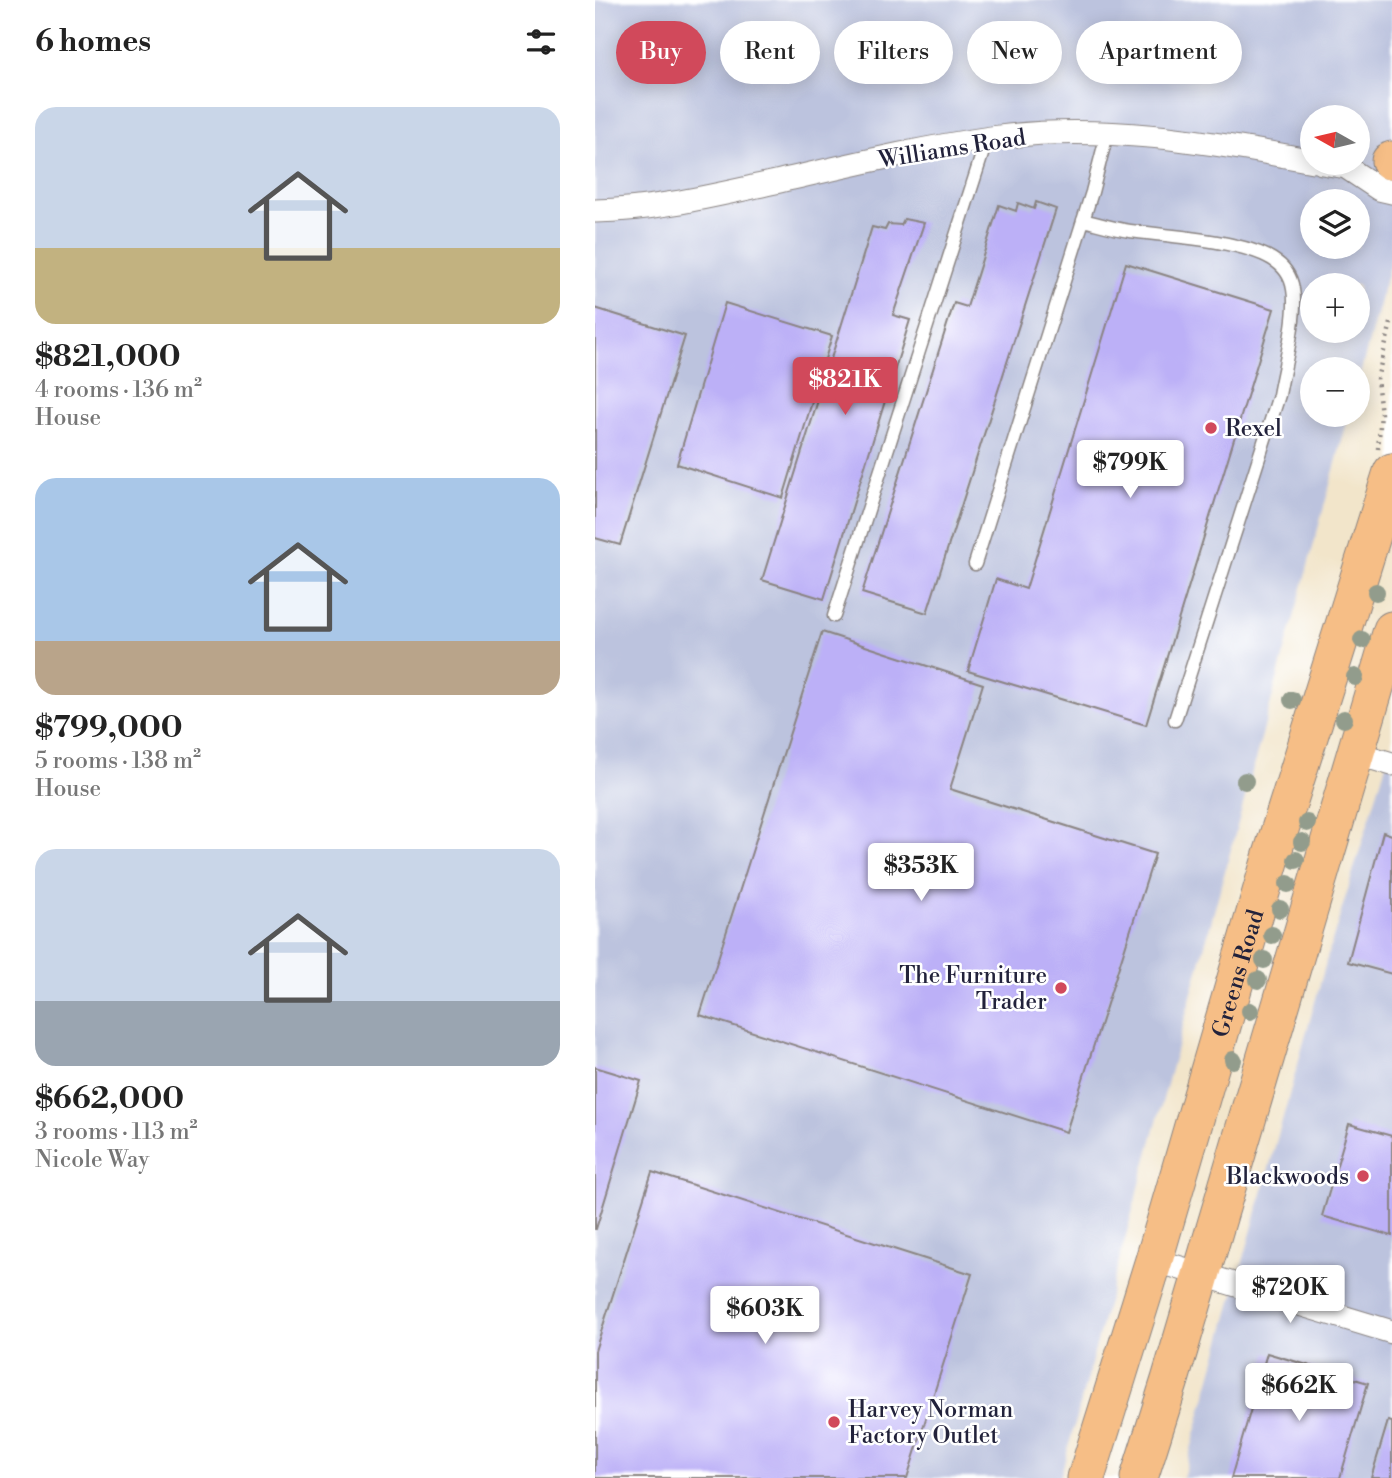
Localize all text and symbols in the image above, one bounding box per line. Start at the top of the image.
chip: Buy [616,21,706,84]
chip: Rent [720,21,820,84]
chip: Filters [834,21,953,84]
chip: New [967,21,1062,84]
chip: Apartment [1076,21,1242,84]
text: 6 homes [35,23,151,61]
icon: filters [522,23,560,61]
north arrow [1300,105,1370,175]
map controls [1300,105,1370,427]
street label: Williams Road [876,124,1028,175]
icon: home [235,153,361,279]
button: layers [1300,189,1370,259]
button: + [1300,273,1370,343]
text: $821,000 [35,338,180,376]
button: − [1300,357,1370,427]
pin: $821K [796,358,894,417]
text: $821K [809,366,881,394]
text: 4 rooms · 136 m² [35,376,202,404]
text: House [35,404,101,432]
place label: Rexel [1225,415,1282,443]
marker: Rexel [1203,420,1219,436]
pin: $799K [1081,440,1179,500]
text: $799K [1093,449,1167,477]
icon: home [235,524,361,650]
text: $799,000 [35,709,183,747]
text: 5 rooms · 138 m² [35,747,201,775]
text: House [35,775,101,803]
pin: $353K [872,844,970,903]
text: $353K [884,852,958,880]
icon: home [235,895,361,1021]
street label: Greens Road [1207,906,1270,1041]
place label: The Furniture Trader [899,962,1047,1016]
marker: The Furniture Trader [1053,980,1069,996]
text: $662,000 [35,1080,184,1118]
text: 3 rooms · 113 m² [35,1118,198,1146]
text: Nicole Way [35,1146,149,1174]
place label: Blackwoods [1225,1163,1349,1191]
marker: Blackwoods [1355,1168,1371,1184]
pin: $720K [1241,1266,1339,1325]
text: $720K [1252,1274,1328,1302]
pin: $603K [716,1286,814,1346]
text: $603K [726,1295,804,1323]
pin: $662K [1250,1364,1348,1423]
text: $662K [1261,1372,1337,1400]
place label: Harvey Norman Factory Outlet [848,1396,1013,1450]
marker: Harvey Norman Factory Outlet [826,1414,842,1430]

